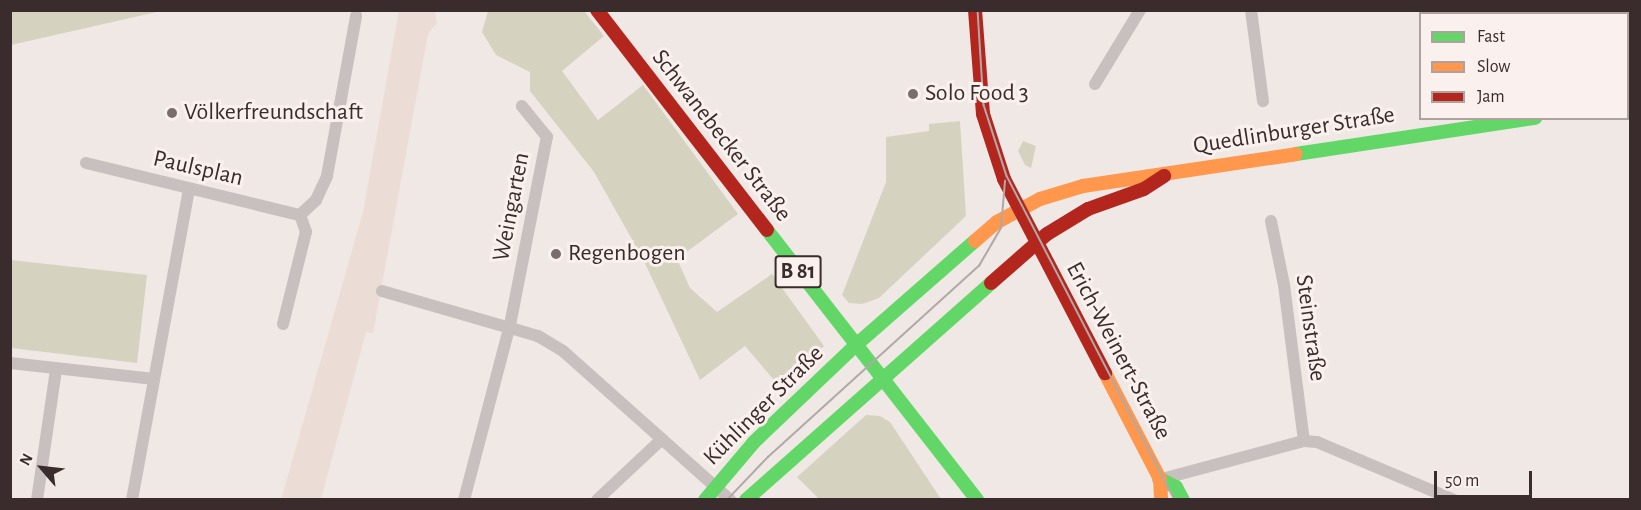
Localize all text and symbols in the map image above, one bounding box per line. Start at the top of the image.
legend [1419,12,1629,120]
text: Fast [1477,28,1505,46]
street label: Schwanebecker Straße [645,44,797,228]
text: Slow [1477,58,1510,76]
place label: Solo Food 3 [925,80,1029,108]
marker: Solo Food 3 [906,87,920,101]
text: Jam [1477,88,1505,106]
place label: Völkerfreundschaft [184,99,363,127]
street label: Quedlinburger Straße [1191,101,1397,161]
marker: Völkerfreundschaft [165,106,179,120]
street label: Paulsplan [150,145,246,193]
street label: Weingarten [487,150,537,264]
place label: Regenbogen [568,240,686,268]
marker: Regenbogen [549,247,563,261]
road number: B 81 [774,253,822,291]
street label: Erich-Weinert-Straße [1059,257,1177,445]
street label: Steinstraße [1288,273,1332,383]
street label: Kühlinger Straße [698,340,830,472]
north arrow [12,438,72,498]
text: N [16,451,36,468]
scale bar [1437,459,1534,497]
text: 50 m [1445,472,1479,490]

